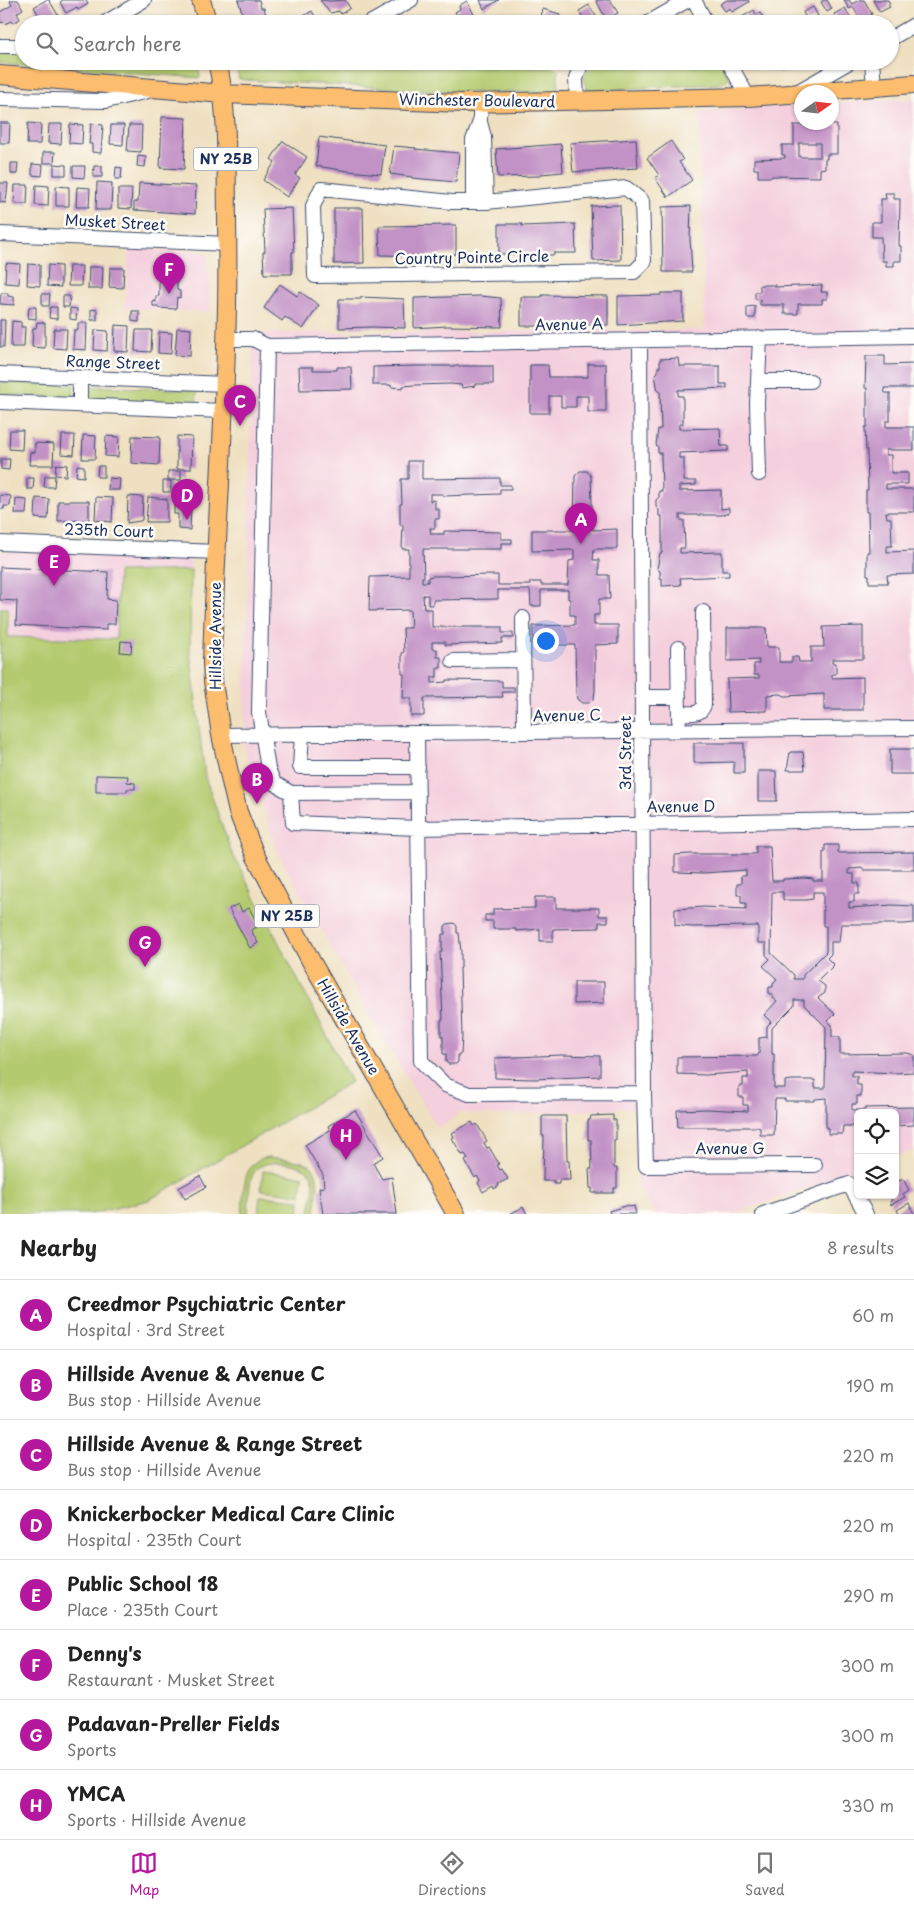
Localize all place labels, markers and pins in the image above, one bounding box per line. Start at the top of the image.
pin: F [153,253,185,294]
pin: C [224,385,256,426]
pin: D [171,479,203,520]
pin: A [565,503,597,544]
pin: E [38,545,70,586]
pin: B [241,763,273,804]
pin: G [129,926,161,967]
pin: H [330,1119,362,1160]

